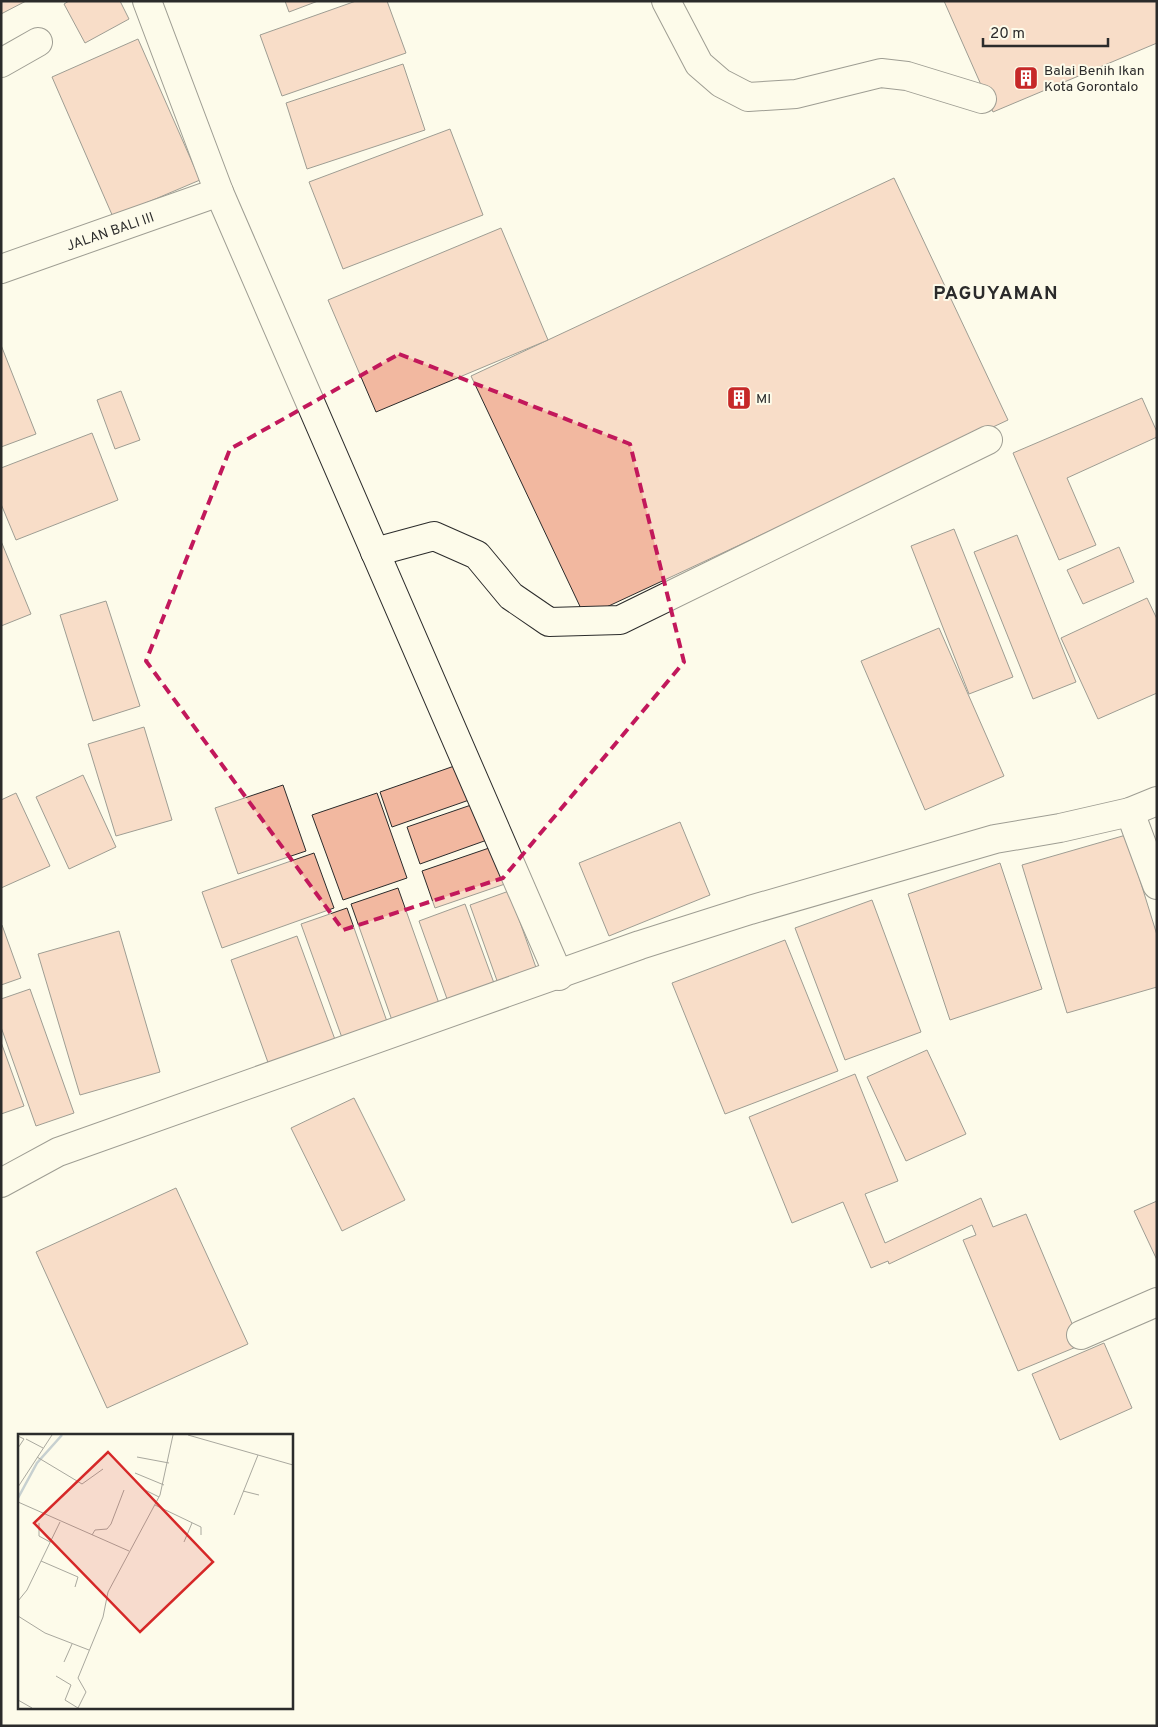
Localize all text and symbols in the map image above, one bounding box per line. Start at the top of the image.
scale bar [983,15,1108,47]
text: 20 m [990,25,1025,44]
place label: Balai Benih Ikan Kota Gorontalo [1044,63,1145,96]
building icon: Balai Benih Ikan Kota Gorontalo [1013,65,1039,91]
street label: JALAN BALI III [64,209,157,255]
district label: PAGUYAMAN [933,282,1059,306]
building icon: MI [726,385,752,411]
place label: MI [756,391,771,408]
inset map [18,1434,292,1710]

